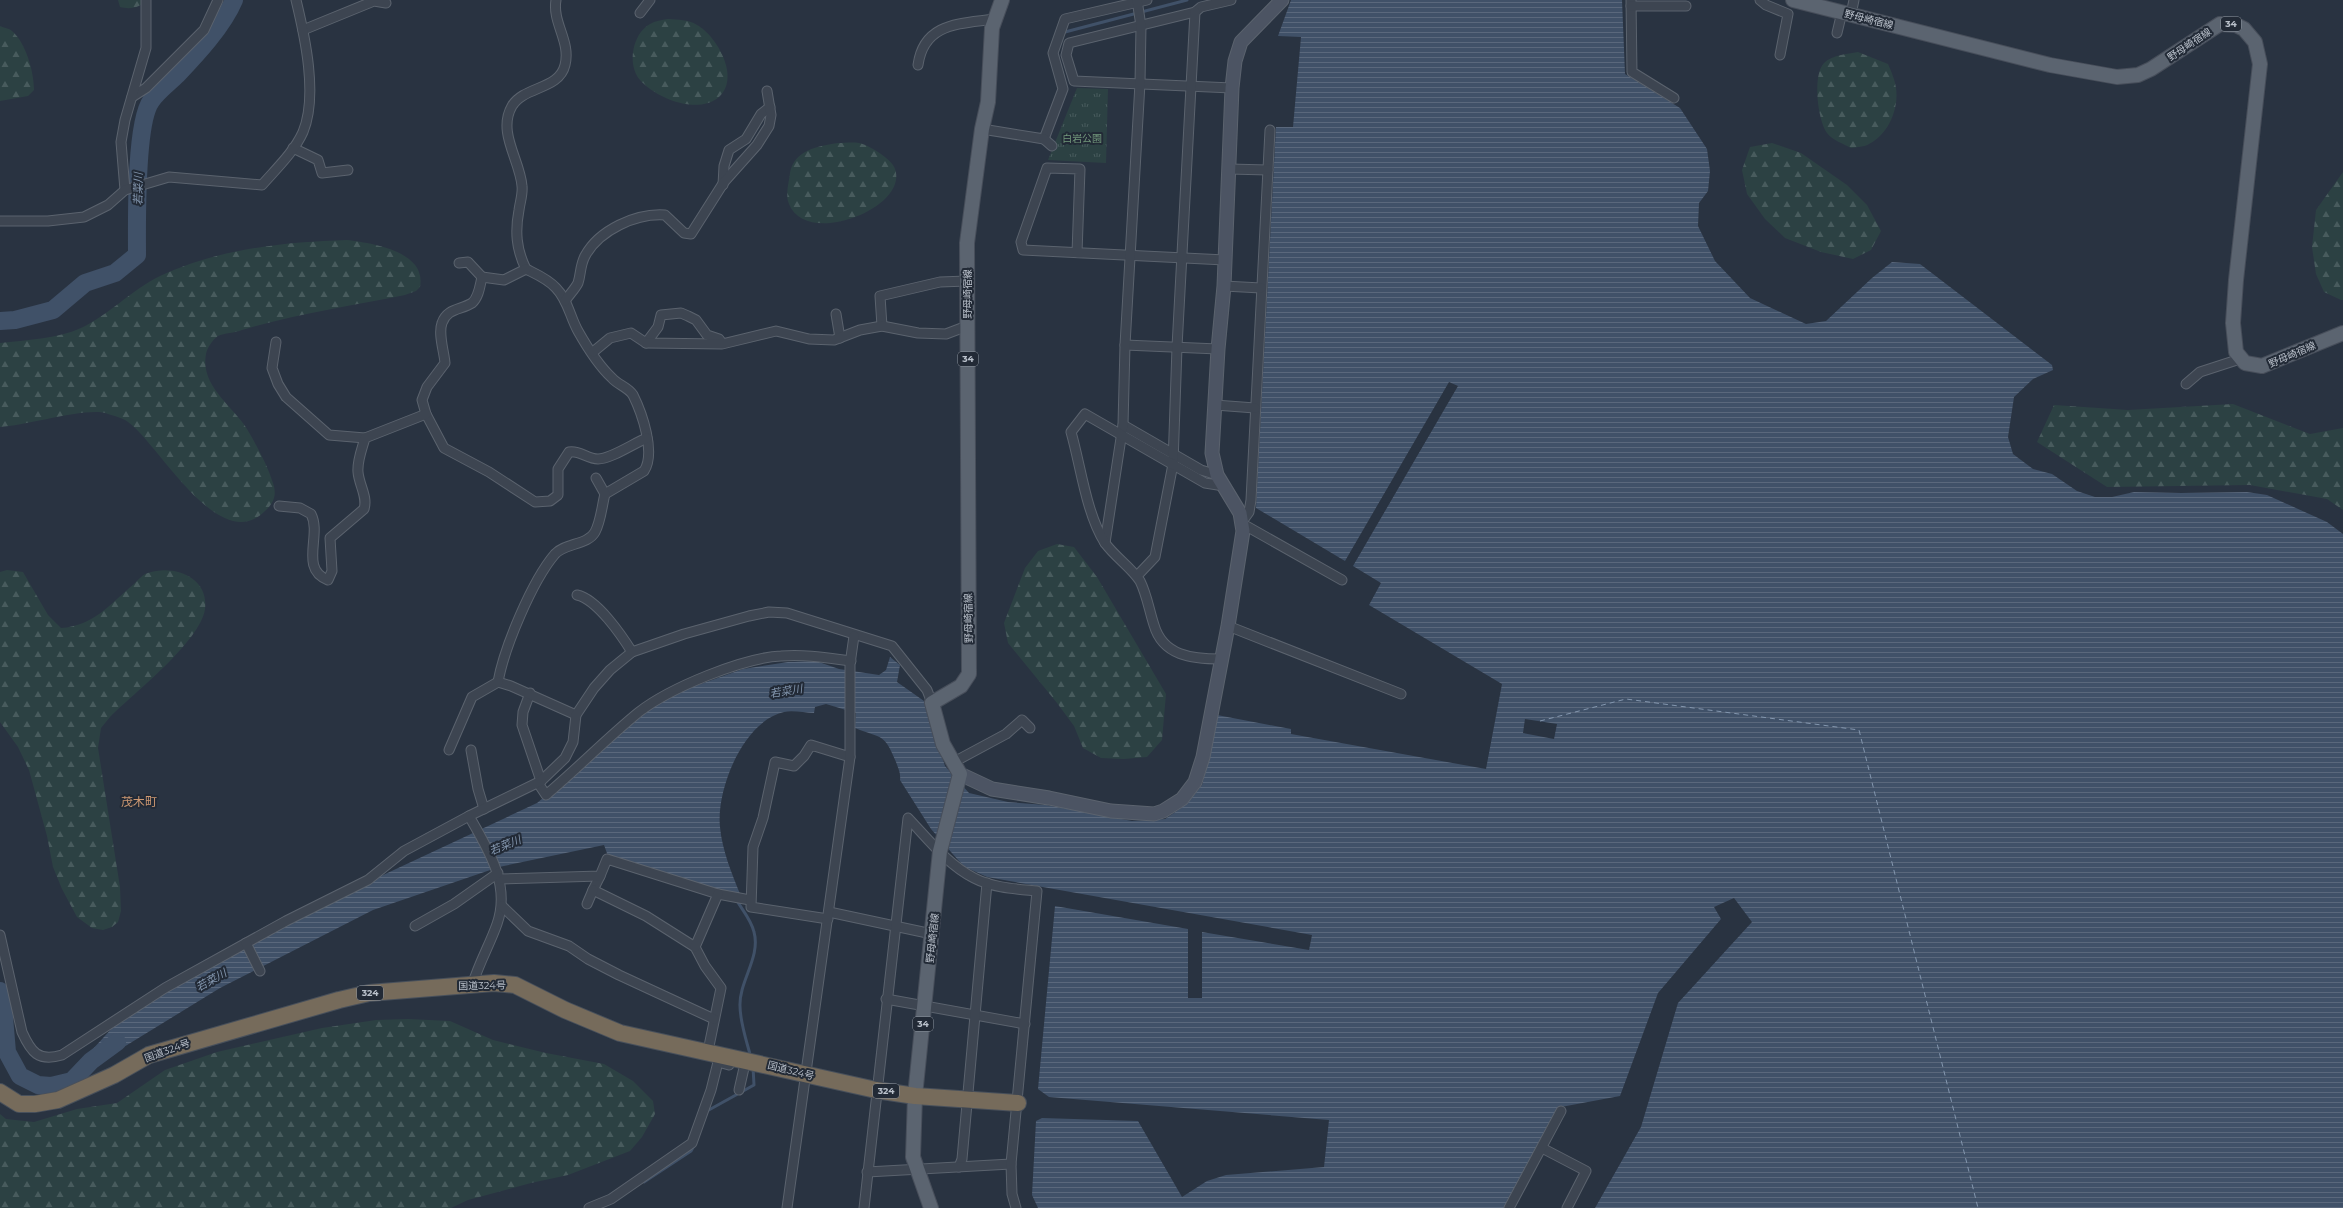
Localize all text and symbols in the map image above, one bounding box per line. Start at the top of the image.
street label: 野母崎宿線 [1843,7,1895,32]
road number: 34 [2221,17,2241,31]
street label: 野母崎宿線 [2165,25,2214,64]
park label: 白岩公園 [1062,132,1102,145]
water label: 若菜川 [131,171,145,206]
street label: 野母崎宿線 [961,269,974,319]
street label: 野母崎宿線 [2267,339,2318,370]
road number: 34 [958,352,978,366]
street label: 野母崎宿線 [962,593,975,643]
water label: 若菜川 [769,681,804,700]
district label: 茂木町 [121,794,157,809]
water label: 若菜川 [487,832,524,858]
street label: 野母崎宿線 [923,913,942,964]
water label: 若菜川 [193,965,230,994]
street label: 国道324号 [458,979,506,992]
road number: 324 [357,986,383,1000]
road number: 34 [913,1017,933,1031]
street label: 国道324号 [143,1036,192,1065]
street label: 国道324号 [766,1058,816,1083]
road number: 324 [873,1084,899,1098]

